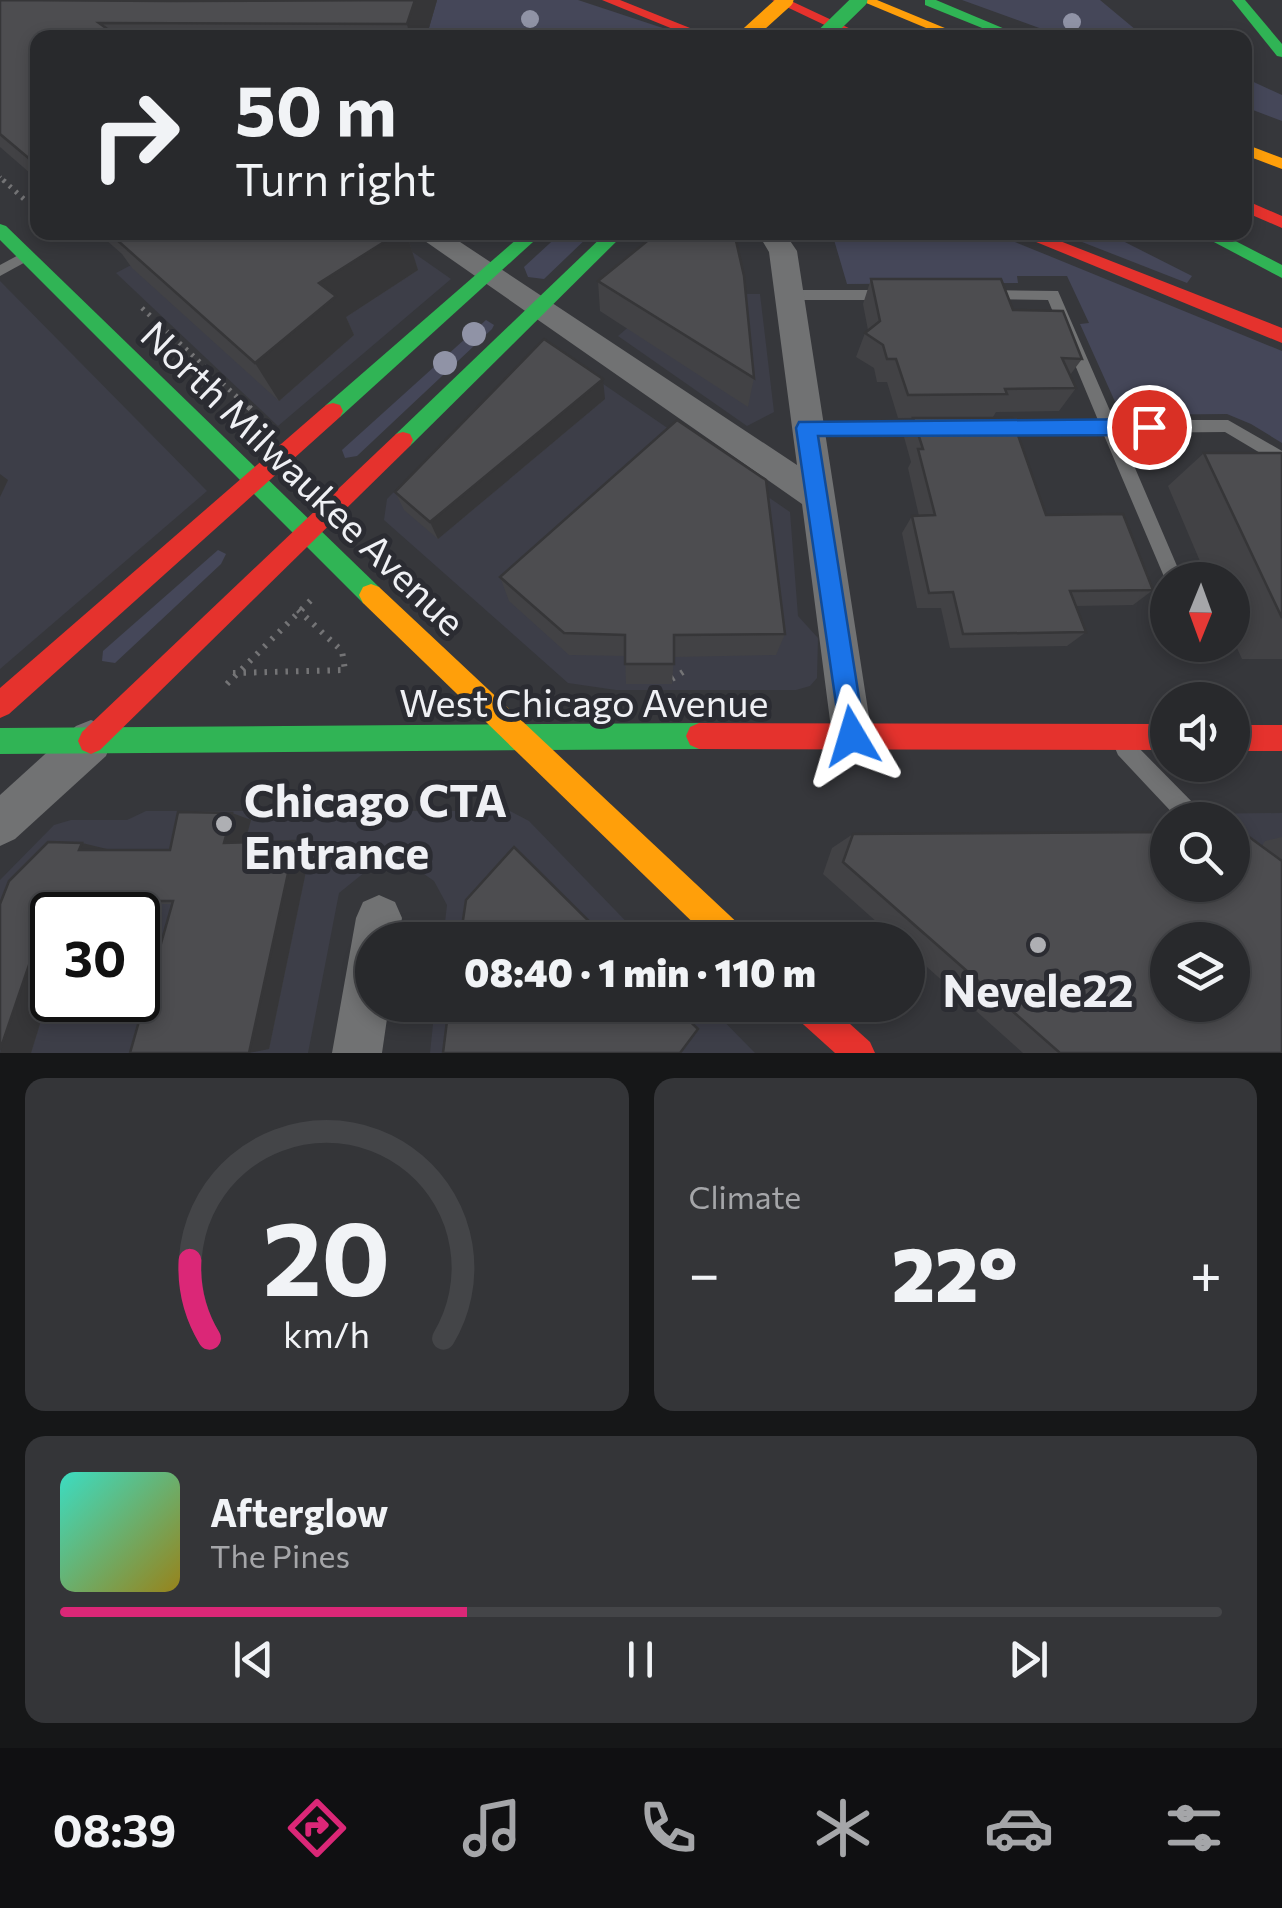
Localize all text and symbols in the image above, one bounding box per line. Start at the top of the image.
text: 50 m [235,65,397,150]
icon: right [70,70,200,200]
text: Turn right [235,150,436,205]
street label: North Milwaukee Avenue [132,310,476,644]
pin [1107,385,1192,470]
icon: arrive [1122,400,1177,455]
north arrow [1150,562,1250,662]
map controls [1150,562,1250,1022]
street label: West Chicago Avenue [399,678,769,725]
button: sound [1150,682,1250,782]
position arrow [800,684,904,788]
place label: Chicago CTA Entrance [244,771,507,878]
button: search [1150,802,1250,902]
marker: Chicago CTA Entrance [213,813,235,835]
speed limit sign: 30 [30,892,160,1022]
button: layers [1150,922,1250,1022]
marker: Nevele22 [1027,934,1049,956]
text: 08:40 · 1 min · 110 m [464,948,816,995]
place label: Nevele22 [942,961,1134,1016]
text: Climate [689,1176,801,1216]
text: 20 [263,1190,391,1317]
text: 22° [892,1226,1018,1317]
text: − [689,1238,720,1305]
text: + [1190,1238,1222,1305]
text: km/h [283,1312,370,1355]
text: Afterglow [210,1488,388,1535]
text: The Pines [210,1535,350,1575]
icon: previous [226,1632,281,1687]
icon: pause [613,1632,668,1687]
icon: next [1001,1632,1056,1687]
icon: directions [282,1793,352,1863]
icon: music [457,1793,527,1863]
icon: phone [633,1793,703,1863]
icon: climate [808,1793,878,1863]
icon: car [984,1793,1054,1863]
icon: filters [1159,1793,1229,1863]
text: 08:39 [53,1801,176,1856]

